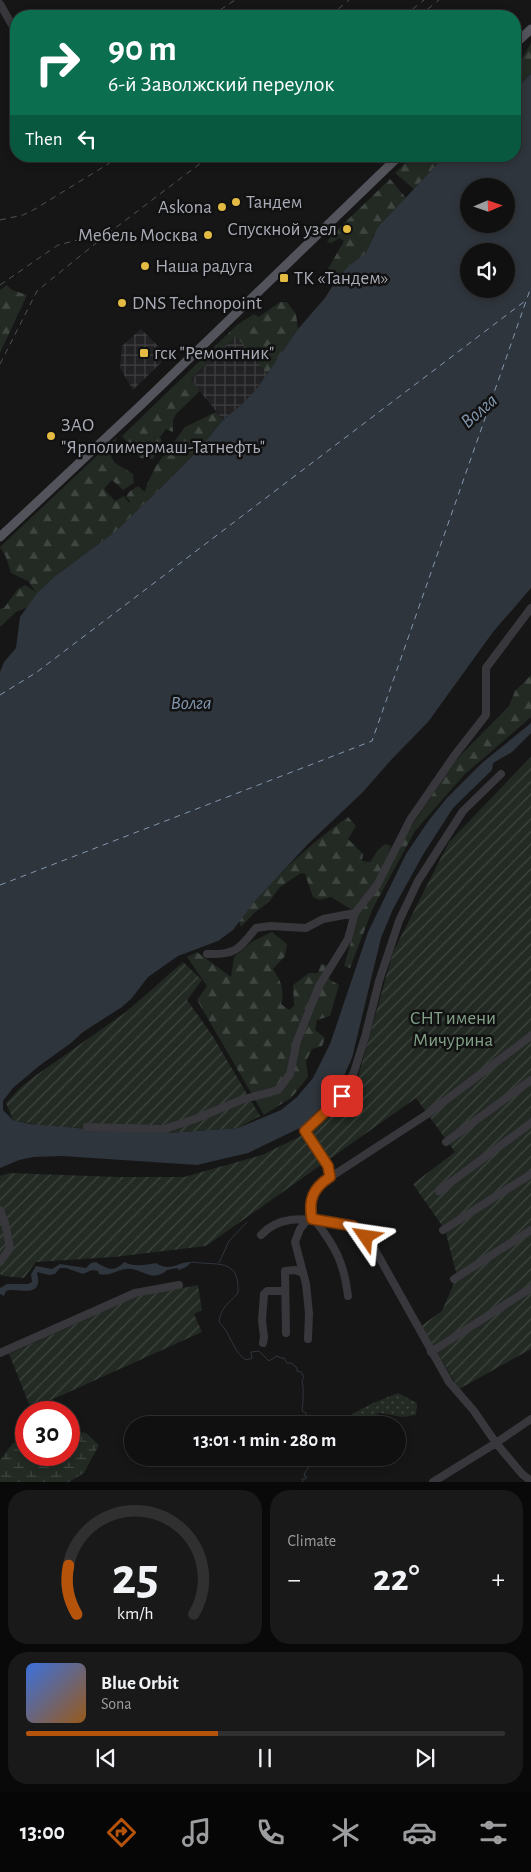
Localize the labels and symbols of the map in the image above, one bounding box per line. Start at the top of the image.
north arrow [460,178,515,232]
place label: Тандем [246,193,302,212]
marker: Тандем [230,196,242,208]
place label: Askona [158,198,212,217]
marker: Askona [216,201,228,213]
place label: Спускной узел [227,220,337,239]
marker: Спускной узел [341,223,353,235]
place label: Мебель Москва [78,226,198,245]
marker: Мебель Москва [202,229,214,241]
place label: Наша радуга [155,257,253,276]
marker: Наша радуга [139,260,151,272]
place label: ТК «Тандем» [294,269,389,288]
marker: ТК «Тандем» [278,272,290,284]
place label: DNS Technopoint [132,294,262,313]
marker: DNS Technopoint [116,297,128,309]
place label: гск "Ремонтник" [154,344,274,363]
marker: гск "Ремонтник" [138,347,150,359]
water label: Волга [457,390,501,432]
place label: ЗАО "Ярполимермаш-Татнефть" [61,416,265,457]
marker: ЗАО "Ярполимермаш-Татнефть" [45,430,57,442]
water label: Волга [170,693,212,713]
park label: СНТ имени Мичурина [410,1009,496,1050]
pin [321,1075,363,1117]
position arrow [339,1210,391,1262]
speed limit sign: 30 [15,1401,80,1466]

